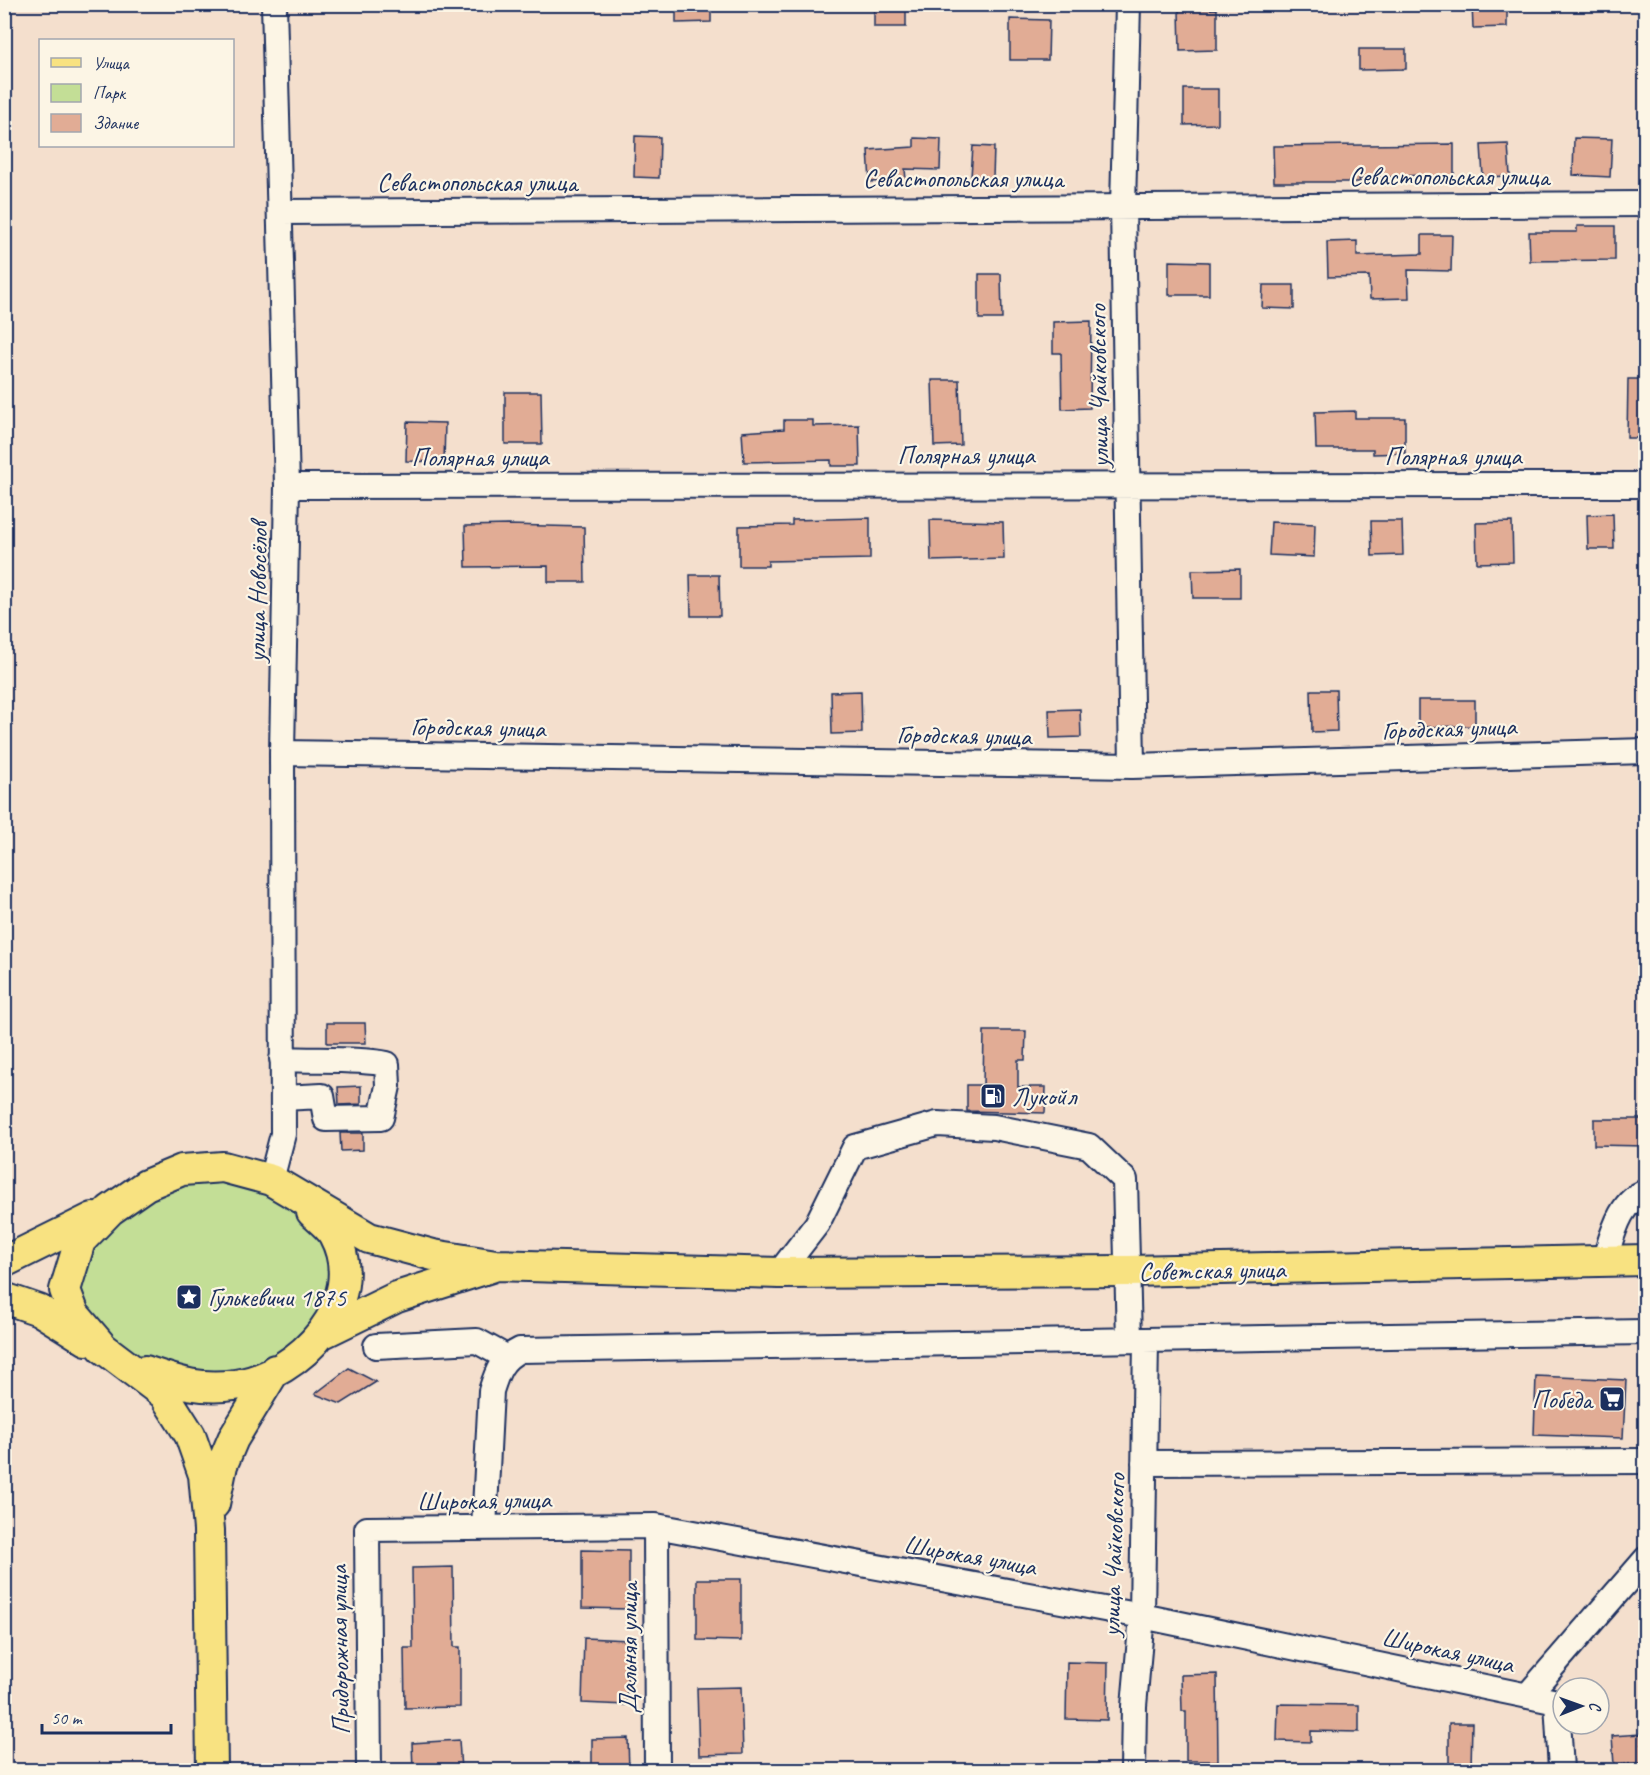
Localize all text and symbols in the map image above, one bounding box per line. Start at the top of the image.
legend [39,39,234,147]
text: Улица [93,52,130,74]
text: Парк [93,82,127,104]
text: Здание [93,112,139,134]
street label: Севастопольская улица [1349,160,1551,193]
street label: Севастопольская улица [863,162,1065,195]
street label: Севастопольская улица [377,166,579,199]
street label: улица Чайковского [1081,302,1116,470]
street label: Полярная улица [897,439,1036,472]
street label: Полярная улица [1384,440,1523,473]
street label: Полярная улица [411,441,550,474]
street label: улица Новосёлов [240,517,275,665]
street label: Городская улица [410,710,547,745]
street label: Городская улица [1381,710,1519,747]
street label: Городская улица [896,718,1033,753]
place label: Лукойл [1012,1080,1078,1113]
fuel station icon: Лукойл [978,1081,1008,1111]
street label: Советская улица [1138,1253,1287,1288]
place label: Гулькевичи 1875 [208,1281,348,1314]
place icon: Гулькевичи 1875 [174,1282,204,1312]
place label: Победа [1532,1383,1594,1416]
supermarket icon: Победа [1597,1384,1627,1414]
street label: улица Чайковского [1094,1471,1133,1639]
street label: Широкая улица [417,1483,553,1518]
street label: Широкая улица [901,1528,1040,1584]
street label: Придорожная улица [321,1563,357,1735]
street label: Дальняя улица [612,1580,645,1714]
street label: Широкая улица [1379,1620,1519,1681]
north arrow [1551,1676,1611,1736]
scale bar [42,1697,171,1735]
text: С [1585,1702,1605,1712]
text: 50 m [51,1707,84,1729]

